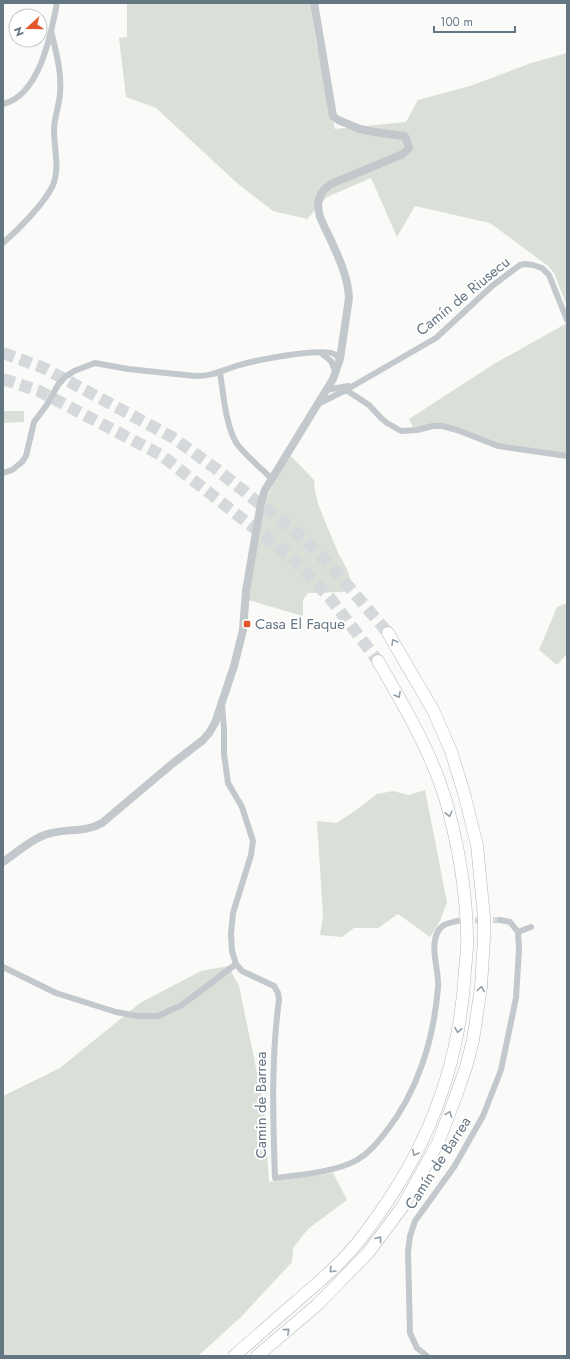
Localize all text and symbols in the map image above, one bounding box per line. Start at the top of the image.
north arrow [8,8,48,48]
scale bar [434,8,515,34]
text: 100 m [440,13,473,31]
text: N [10,25,28,39]
street label: Camín de Riusecu [411,251,515,341]
place label: Casa El Faque [255,613,345,635]
marker: Casa El Faque [242,619,252,629]
one-way arrow [391,639,398,646]
one-way arrow [393,691,400,698]
one-way arrow [444,810,453,817]
one-way arrow [476,986,485,992]
one-way arrow [454,1027,463,1033]
street label: Camin de Barrea [250,1052,272,1158]
one-way arrow [444,1111,452,1118]
street label: Camín de Barrea [400,1112,476,1214]
one-way arrow [413,1149,420,1156]
one-way arrow [374,1237,381,1244]
one-way arrow [329,1265,337,1272]
one-way arrow [282,1328,289,1335]

